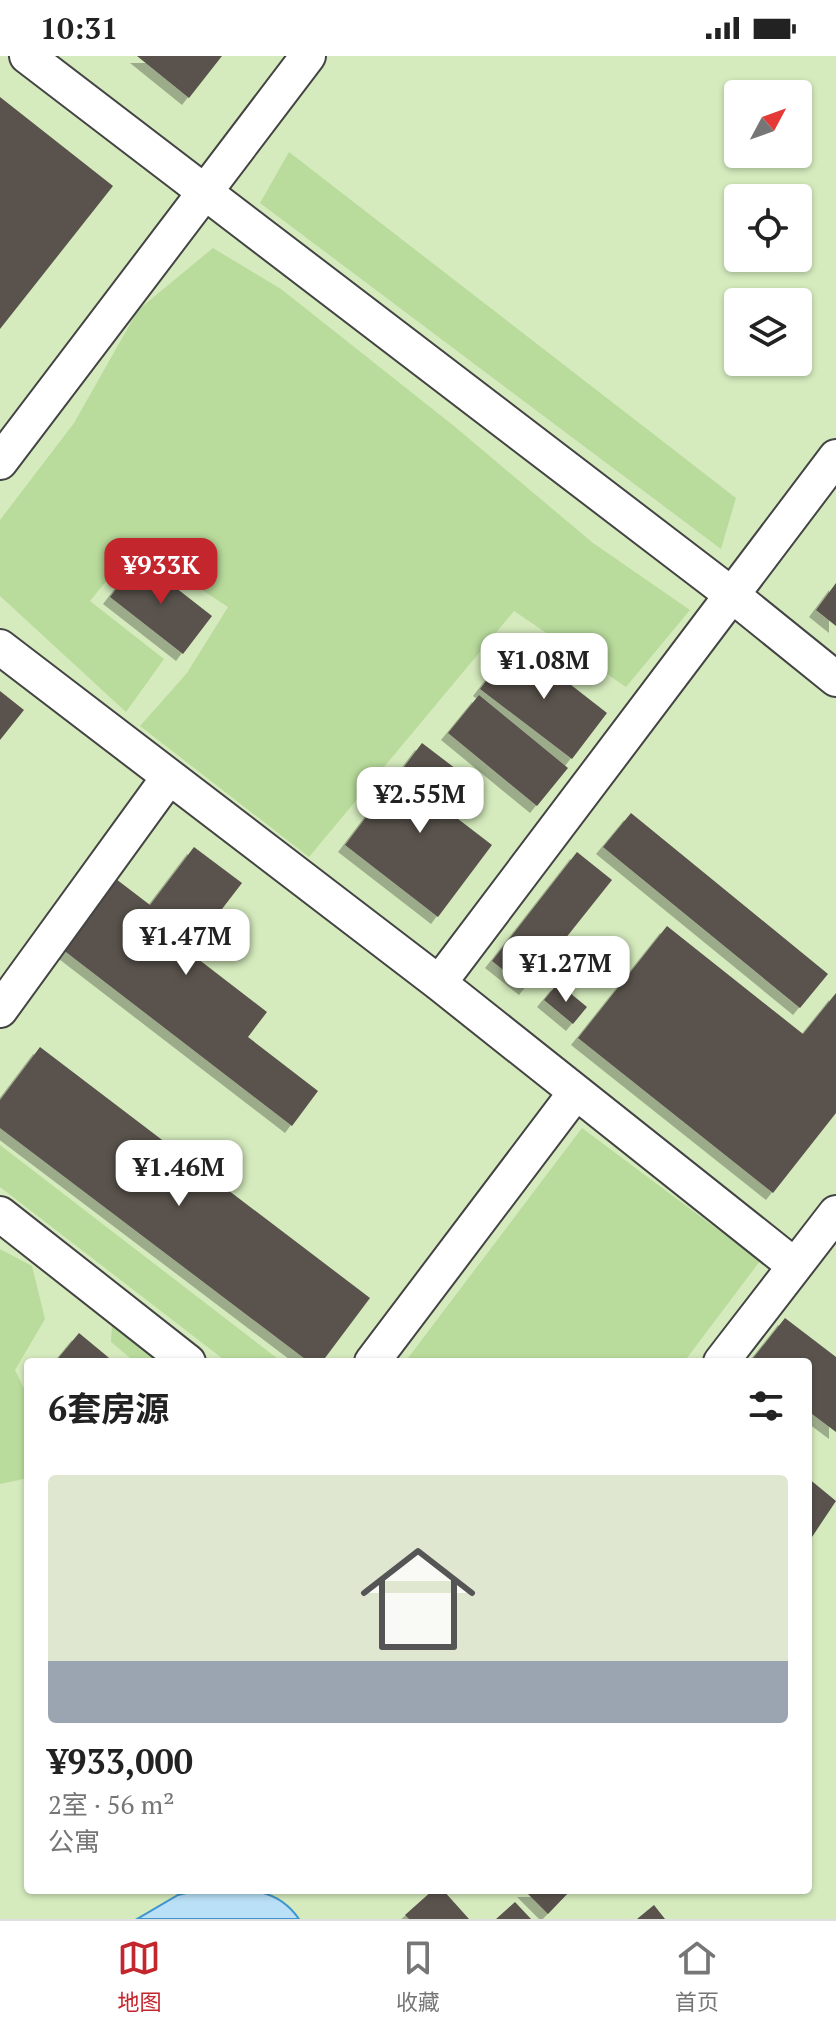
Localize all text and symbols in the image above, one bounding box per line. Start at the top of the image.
text: 10:31 [40,8,118,48]
north arrow [724,80,812,168]
map controls [724,80,812,376]
button: locate [724,184,812,272]
button: layers [724,288,812,376]
pin: ¥933K [105,538,217,606]
text: ¥933K [122,547,200,581]
pin: ¥1.08M [479,633,609,701]
text: ¥1.08M [499,642,589,676]
pin: ¥2.55M [355,767,485,835]
text: ¥2.55M [375,776,465,810]
pin: ¥1.47M [121,909,251,977]
text: ¥1.47M [141,918,231,952]
pin: ¥1.27M [501,936,631,1004]
text: ¥1.27M [521,945,611,979]
pin: ¥1.46M [114,1140,244,1208]
text: ¥1.46M [134,1149,224,1183]
icon: filters [744,1384,788,1428]
text: 6套房源 [48,1386,169,1431]
icon: home [346,1527,490,1671]
text: ¥933,000 [48,1739,193,1784]
text: 2室 · 56 m² [48,1787,174,1821]
text: 公寓 [48,1824,100,1858]
tab: 地图 [117,1936,161,2016]
tab: 收藏 [396,1936,440,2016]
tab: 首页 [675,1936,719,2016]

